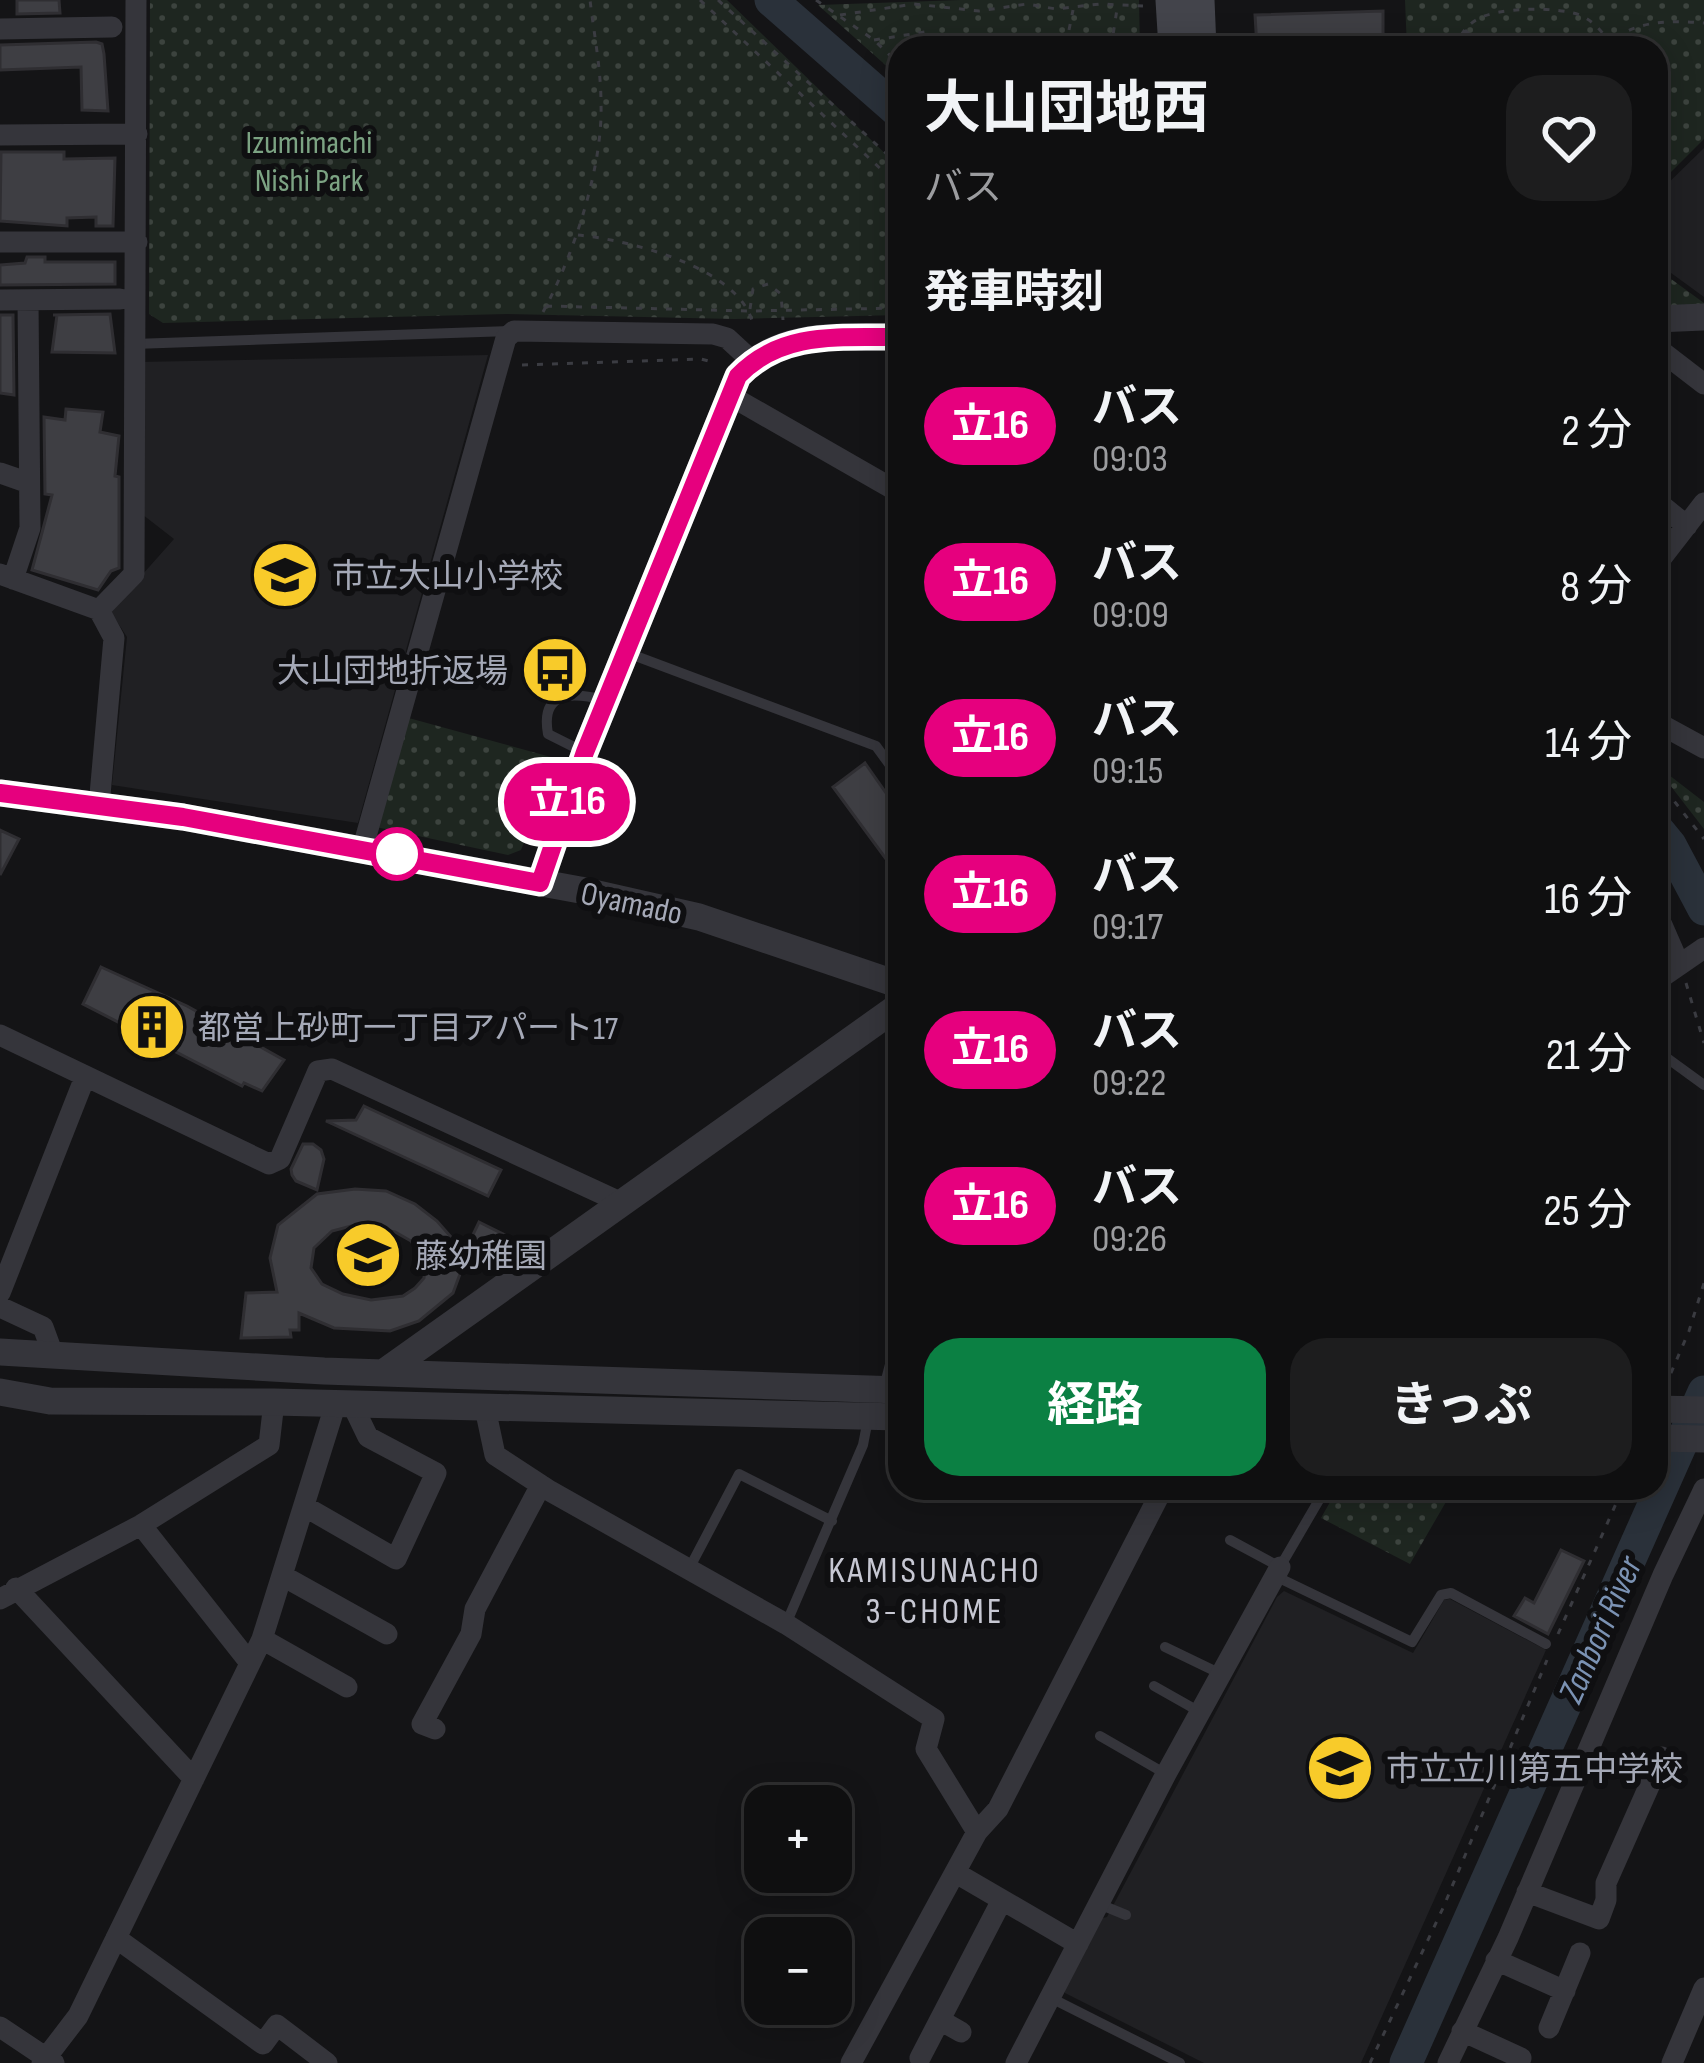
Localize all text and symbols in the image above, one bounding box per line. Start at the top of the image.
button: heart [1506,75,1632,201]
text: 大山団地西 [924,76,1209,144]
park label: Izumimachi Nishi Park [246,123,372,201]
text: バス [924,165,1002,212]
text: 発車時刻 [924,266,1104,321]
text: バス [1092,381,1182,436]
text: 立16 [951,400,1029,451]
text: 2 分 [1561,404,1632,459]
text: 09:03 [1092,436,1168,483]
text: バス [1092,537,1182,592]
school or university icon: 市立大山小学校 [250,540,320,610]
text: 立16 [951,556,1029,607]
place label: 市立大山小学校 [332,557,563,597]
text: 8 分 [1560,560,1632,615]
text: 09:09 [1092,592,1169,639]
bus stop icon: 大山団地折返場 [520,635,590,705]
place label: 大山団地折返場 [277,652,508,692]
text: バス [1092,693,1182,748]
text: 立16 [951,712,1029,763]
text: 14 分 [1545,716,1632,771]
text: 09:15 [1092,748,1163,795]
line badge: 立16 [498,763,636,841]
text: 立16 [528,776,606,827]
unlabelled marker [372,829,422,879]
text: バス [1092,849,1182,904]
text: 立16 [951,868,1029,919]
text: 16 分 [1544,872,1632,927]
street label: Oyamado [577,874,686,934]
text: 09:17 [1092,904,1163,951]
building icon: 都営上砂町一丁目アパート17 [117,992,187,1062]
text: バス [1092,1005,1182,1060]
place label: 都営上砂町一丁目アパート17 [198,1009,618,1049]
text: 立16 [951,1024,1029,1075]
text: 21 分 [1545,1028,1632,1083]
text: 09:22 [1092,1060,1166,1107]
text: バス [1092,1161,1182,1216]
text: 立16 [951,1180,1029,1231]
text: 25 分 [1543,1184,1632,1239]
text: 09:26 [1092,1216,1167,1263]
school or university icon: 藤幼稚園 [333,1220,403,1290]
place label: 藤幼稚園 [415,1237,547,1277]
button: 経路 [924,1338,1266,1476]
button: きっぷ [1290,1338,1632,1476]
water label: Zanbori River [1550,1549,1653,1711]
district label: KAMISUNACHO 3-CHOME [828,1550,1042,1634]
school or university icon: 市立立川第五中学校 [1305,1733,1375,1803]
place label: 市立立川第五中学校 [1386,1750,1683,1790]
map controls [744,1785,852,2025]
button: + [744,1785,852,1893]
button: − [744,1917,852,2025]

